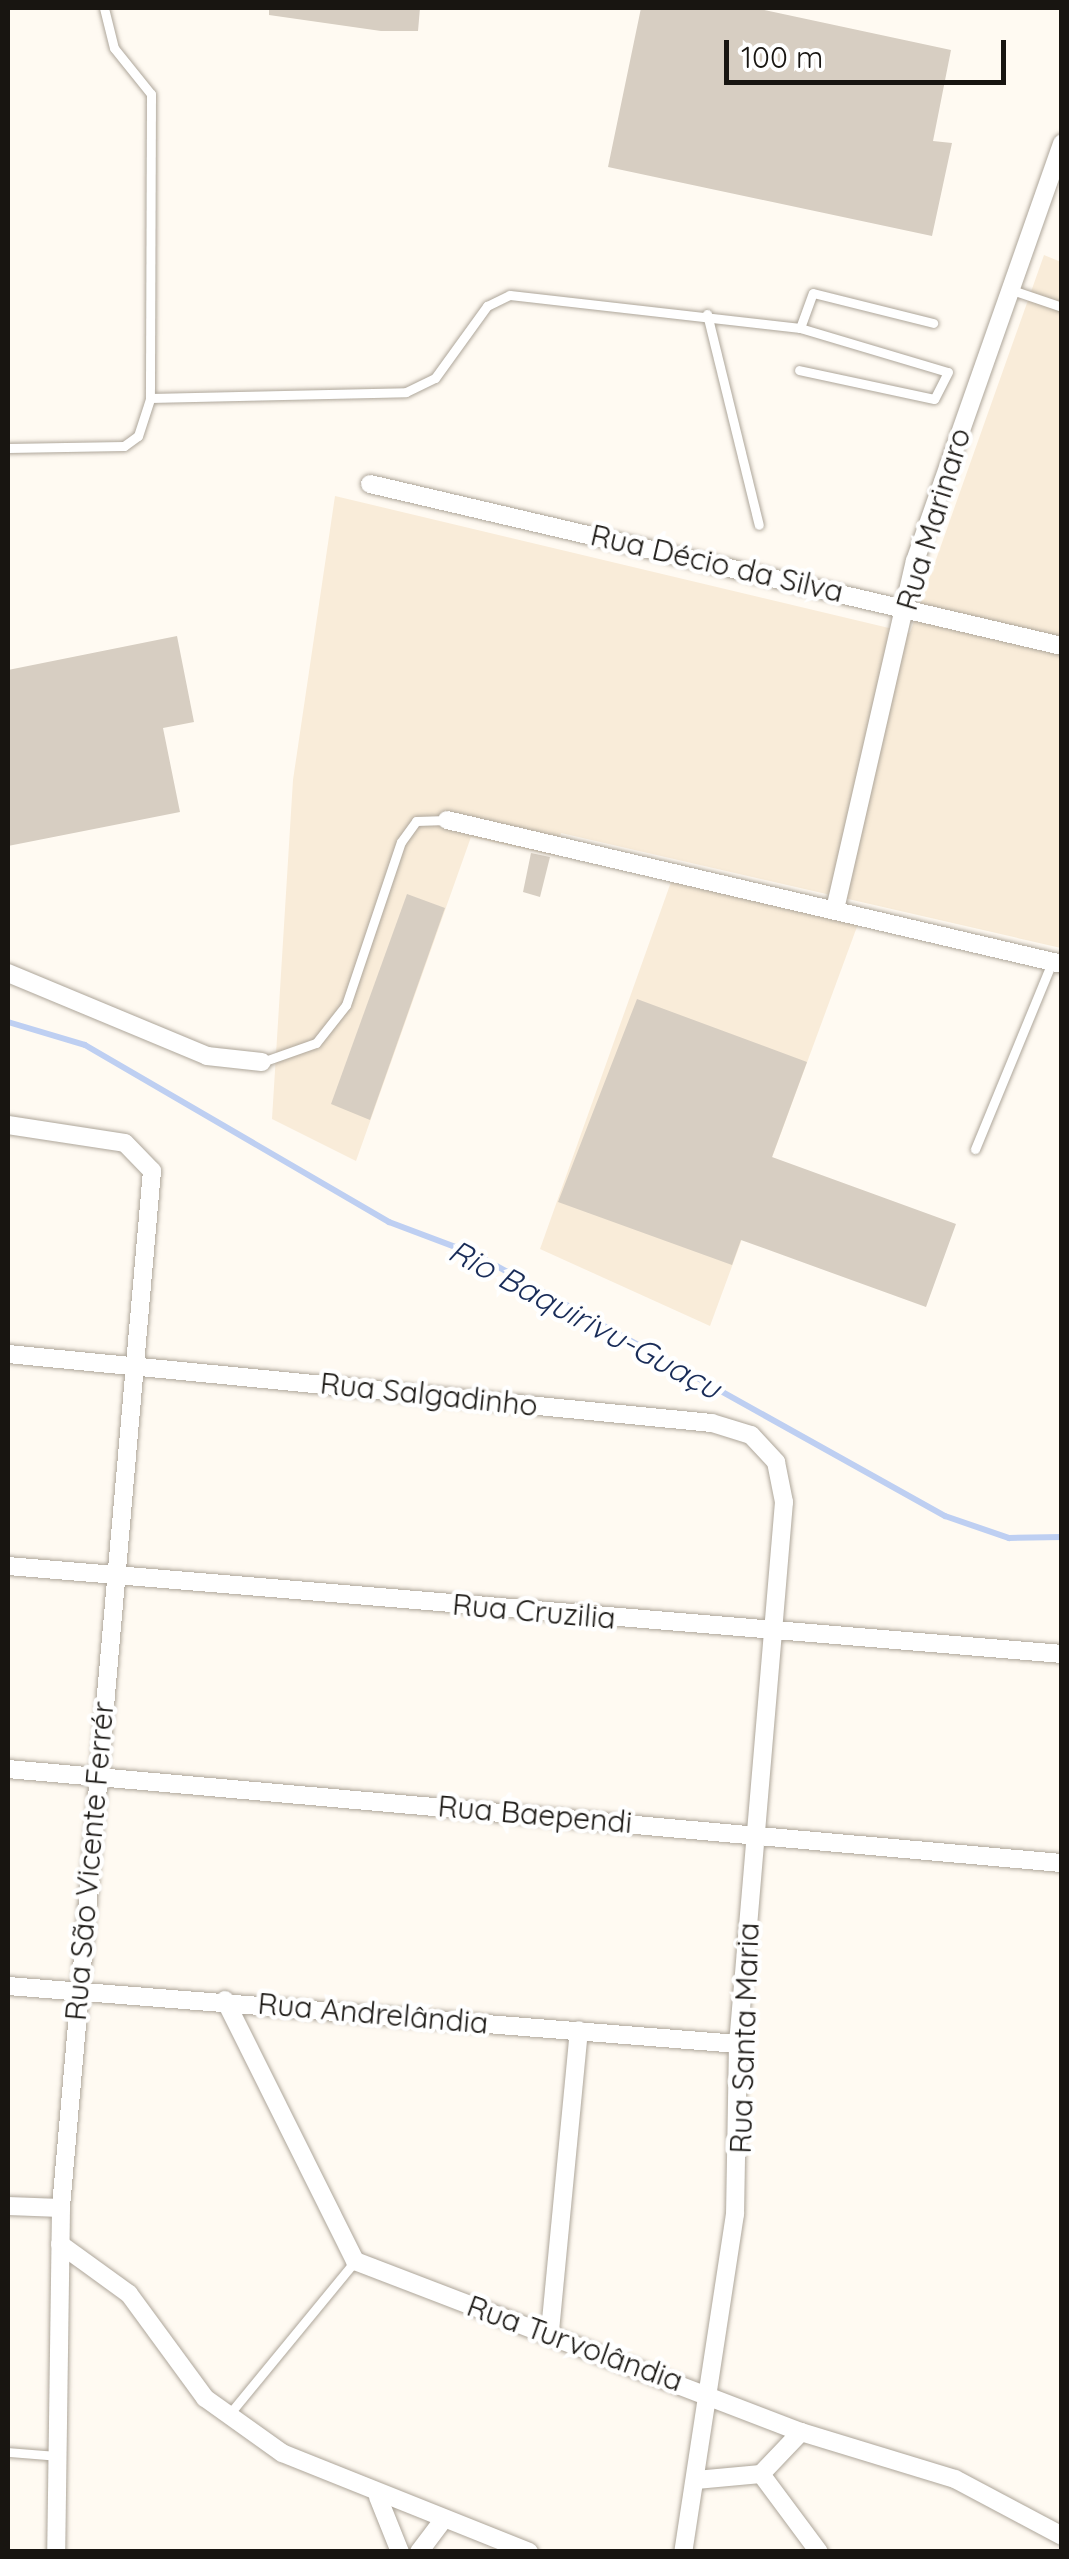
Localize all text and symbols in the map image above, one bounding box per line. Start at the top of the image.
scale bar [729,20,1012,82]
text: 100 m [741,38,823,76]
street label: Rua Marinaro [888,423,978,615]
street label: Rua Décio da Silva [587,516,847,610]
water label: Rio Baquirivu-Guaçu [442,1231,728,1407]
street label: Rua Salgadinho [318,1365,540,1423]
street label: Rua Cruzilia [451,1586,617,1636]
street label: Rua São Vicente Ferrér [57,1700,121,2022]
street label: Rua Baependi [436,1788,634,1840]
street label: Rua Santa Maria [722,1922,766,2154]
street label: Rua Andrelândia [256,1985,490,2041]
street label: Rua Turvolândia [462,2287,688,2399]

